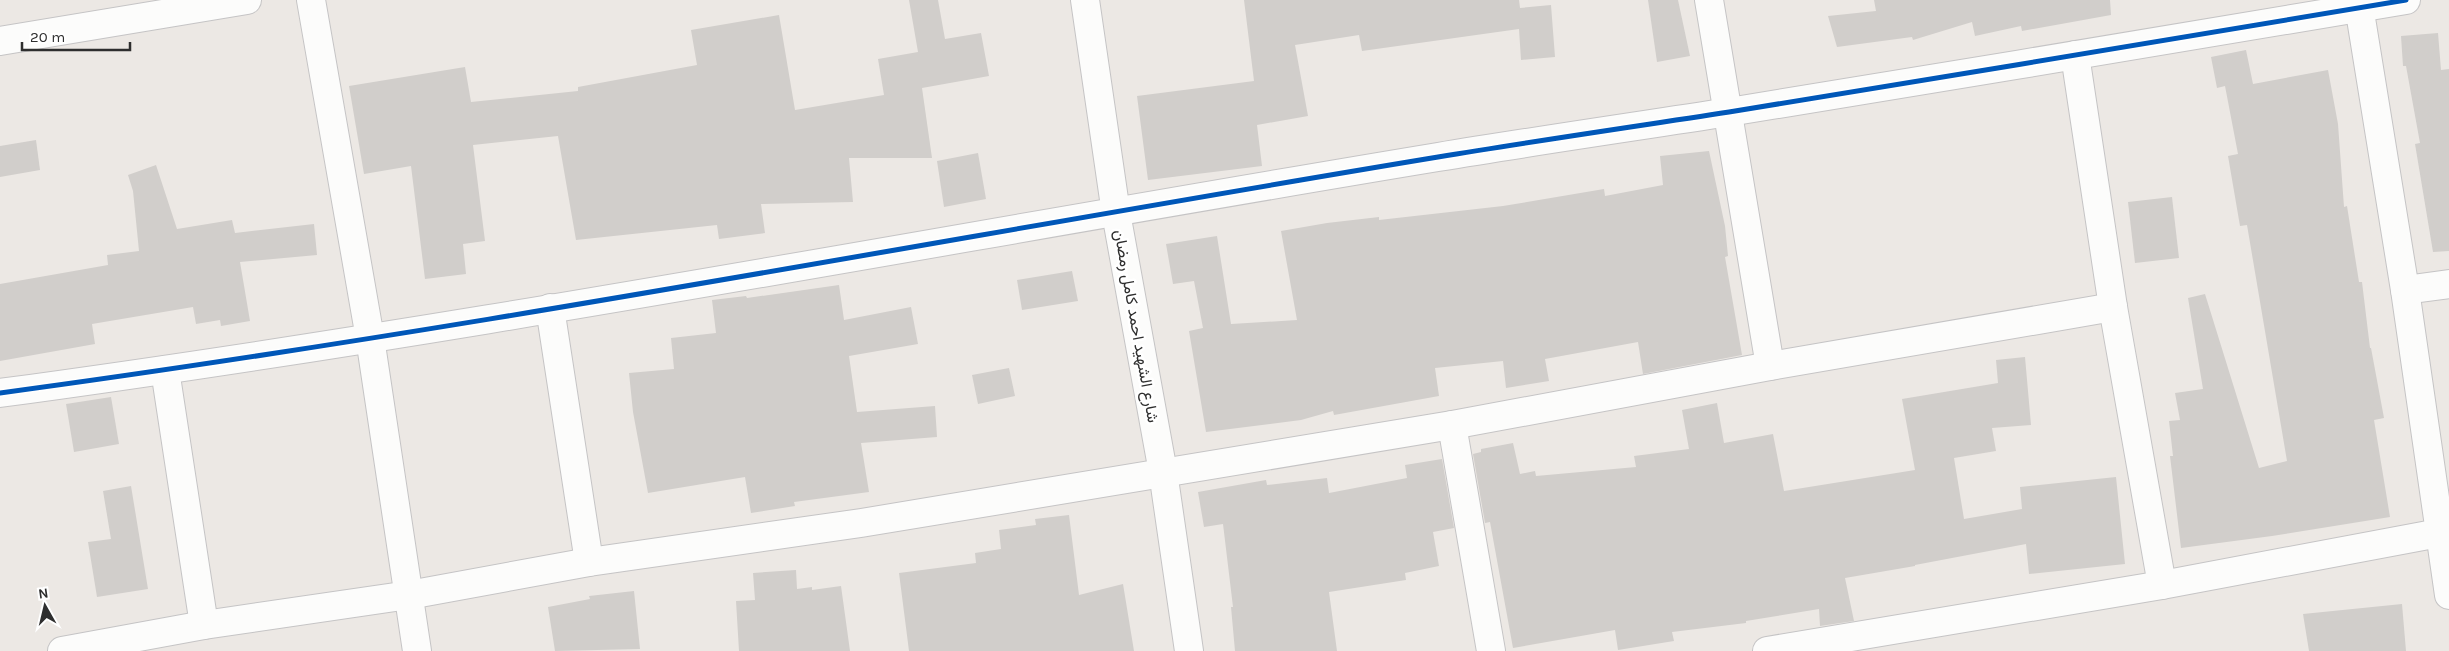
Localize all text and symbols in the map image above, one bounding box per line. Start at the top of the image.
scale bar [22,20,130,52]
text: 20 m [30,28,65,46]
street label: شارع الشهيد احمد كامل رمضان [1108,228,1163,424]
north arrow [20,581,70,631]
text: N [37,585,49,603]

